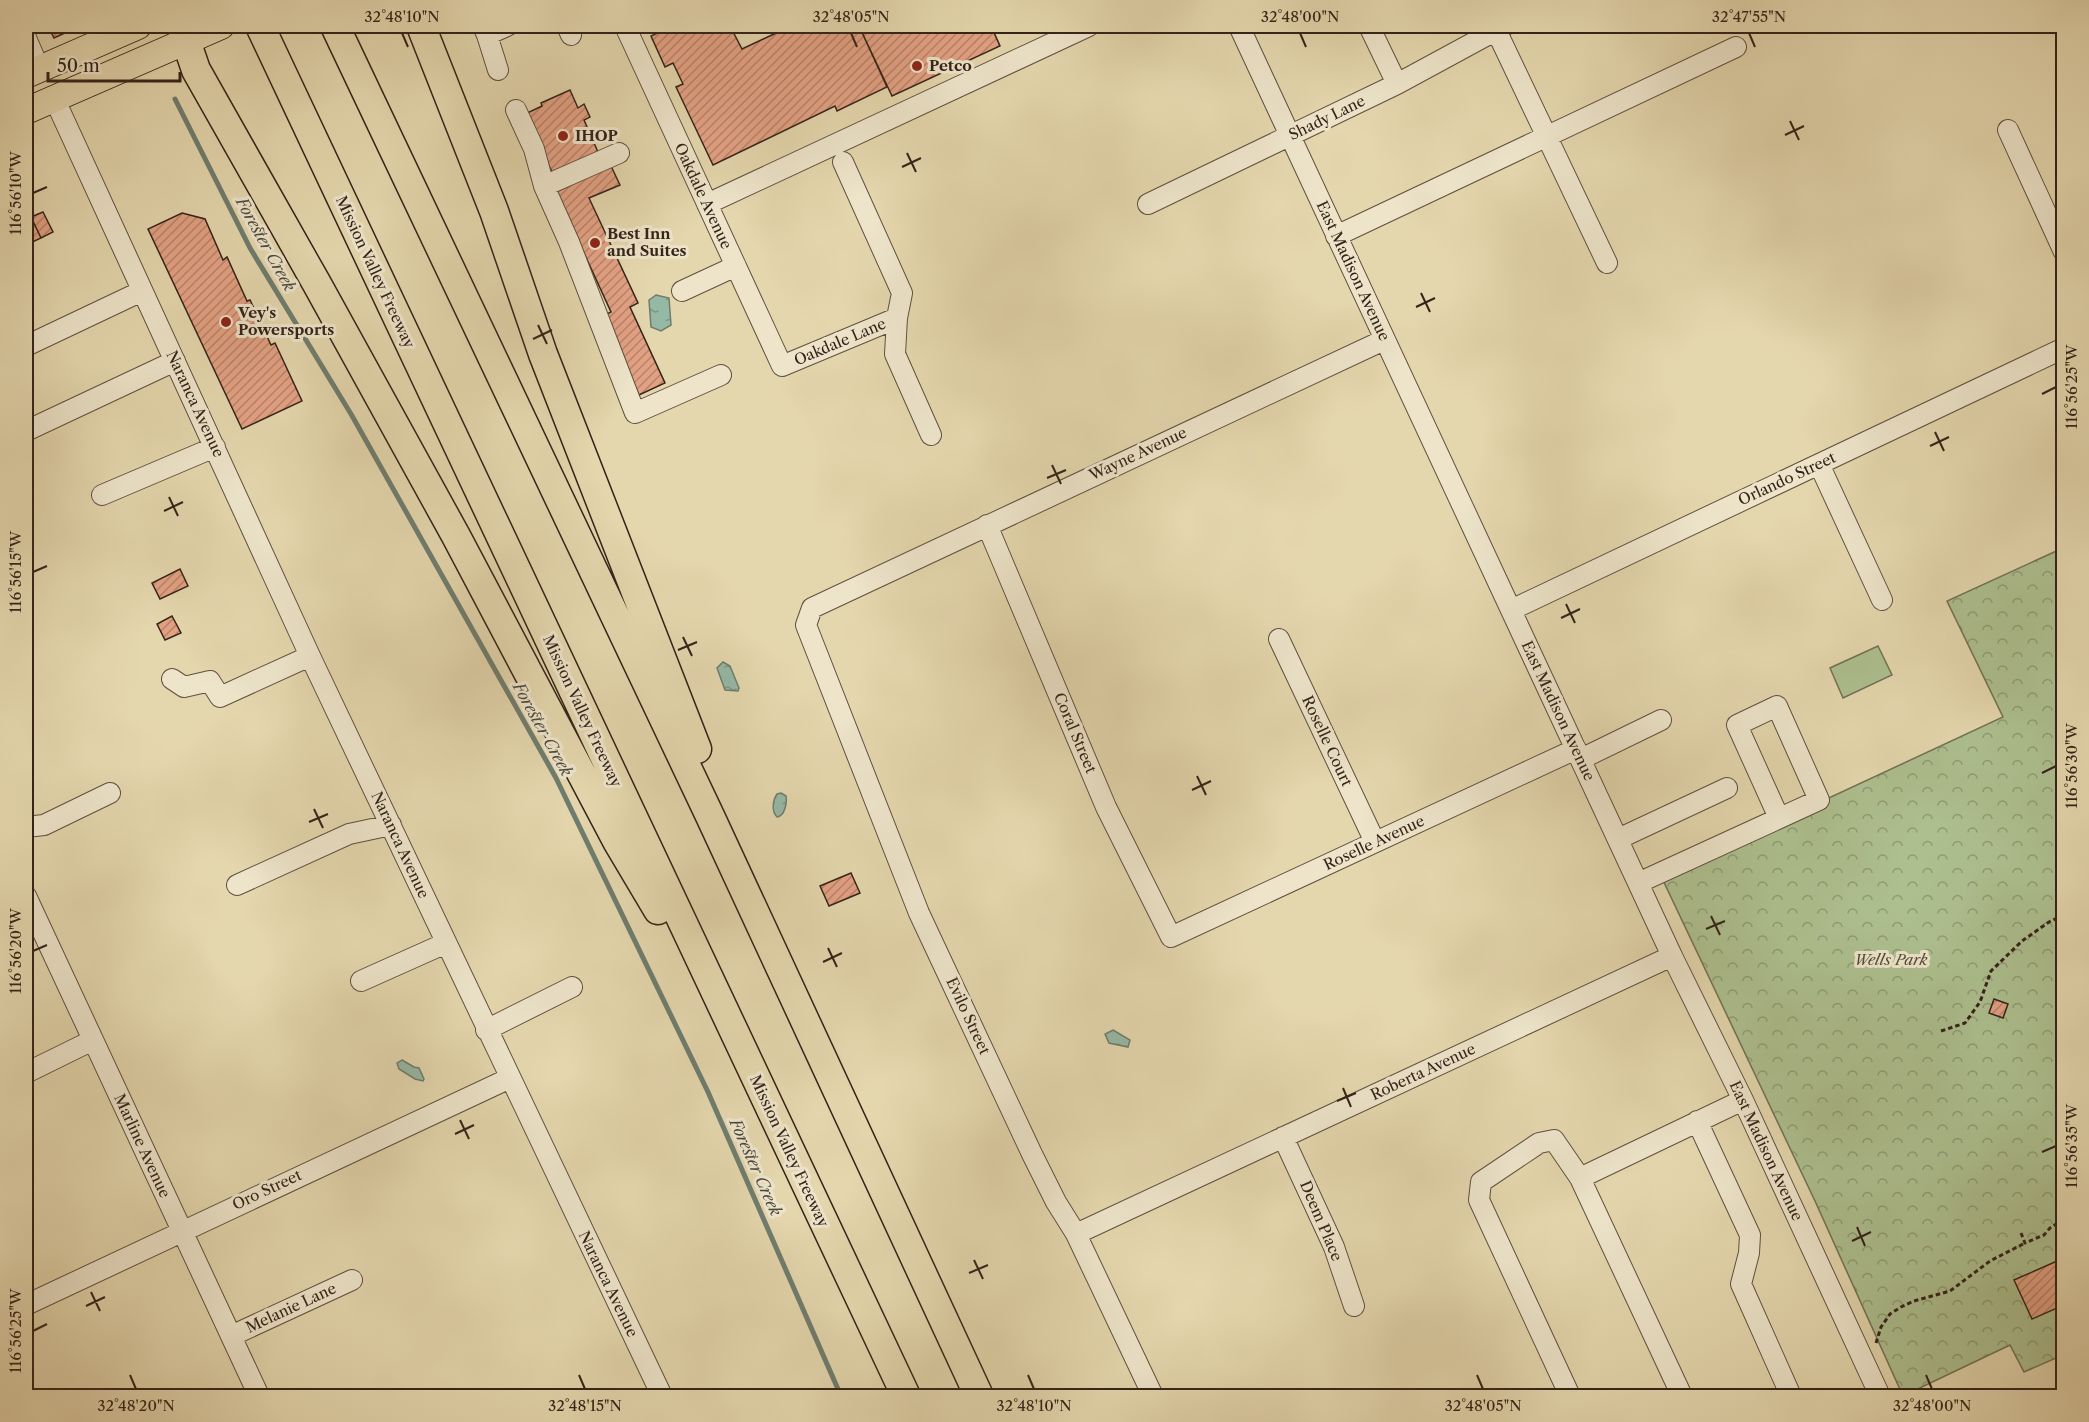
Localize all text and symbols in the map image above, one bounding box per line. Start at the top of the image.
text: 32°48'10"N [364,7,440,26]
text: 32°48'05"N [812,7,890,26]
text: 32°48'00"N [1261,7,1339,26]
text: 32°47'55"N [1712,7,1786,26]
scale bar [48,45,180,83]
text: 50 m [57,55,100,77]
place label: Petco [929,56,972,75]
marker: Petco [910,59,924,73]
street label: Shady Lane [1285,91,1368,144]
place label: IHOP [575,126,618,145]
marker: IHOP [556,129,570,143]
street label: Oakdale Avenue [671,140,736,252]
text: 116°56'10"W [6,151,25,235]
water label: Forester Creek [231,192,300,295]
street label: Mission Valley Freeway [332,193,419,352]
street label: East Madison Avenue [1313,198,1394,344]
place label: Best Inn and Suites [607,224,687,260]
marker: Best Inn and Suites [588,236,602,250]
place label: Vey's Powersports [237,303,334,339]
street label: Oakdale Lane [791,314,889,369]
marker: Vey's Powersports [219,315,233,329]
text: 116°56'25"W [2062,344,2081,429]
street label: Naranca Avenue [162,347,229,460]
street label: Wayne Avenue [1085,423,1190,485]
street label: Orlando Street [1735,447,1839,509]
text: 116°56'15"W [6,530,25,613]
street label: Mission Valley Freeway [539,632,626,791]
street label: East Madison Avenue [1518,638,1599,784]
water label: Forester Creek [508,677,577,780]
street label: Coral Street [1050,690,1101,777]
street label: Roselle Court [1298,692,1357,790]
text: 116°56'30"W [2062,723,2081,809]
street label: Naranca Avenue [367,788,434,901]
street label: Roselle Avenue [1320,811,1427,874]
text: 116°56'20"W [6,907,25,994]
park label: Wells Park [1854,950,1928,969]
street label: Evilo Street [942,974,995,1058]
street label: Roberta Avenue [1367,1039,1478,1104]
street label: Mission Valley Freeway [746,1072,833,1231]
street label: East Madison Avenue [1726,1078,1807,1224]
street label: Marline Avenue [110,1091,175,1201]
text: 116°56'35"W [2062,1103,2081,1188]
water label: Forester Creek [725,1113,787,1219]
street label: Oro Street [229,1165,305,1214]
street label: Deem Place [1296,1178,1347,1264]
street label: Naranca Avenue [575,1228,642,1340]
street label: Melanie Lane [243,1278,339,1337]
text: 116°56'25"W [6,1288,25,1373]
text: 32°48'20"N [97,1396,175,1415]
text: 32°48'15"N [548,1396,622,1415]
text: 32°48'10"N [996,1396,1072,1415]
text: 32°48'05"N [1444,1396,1522,1415]
text: 32°48'00"N [1893,1396,1971,1415]

